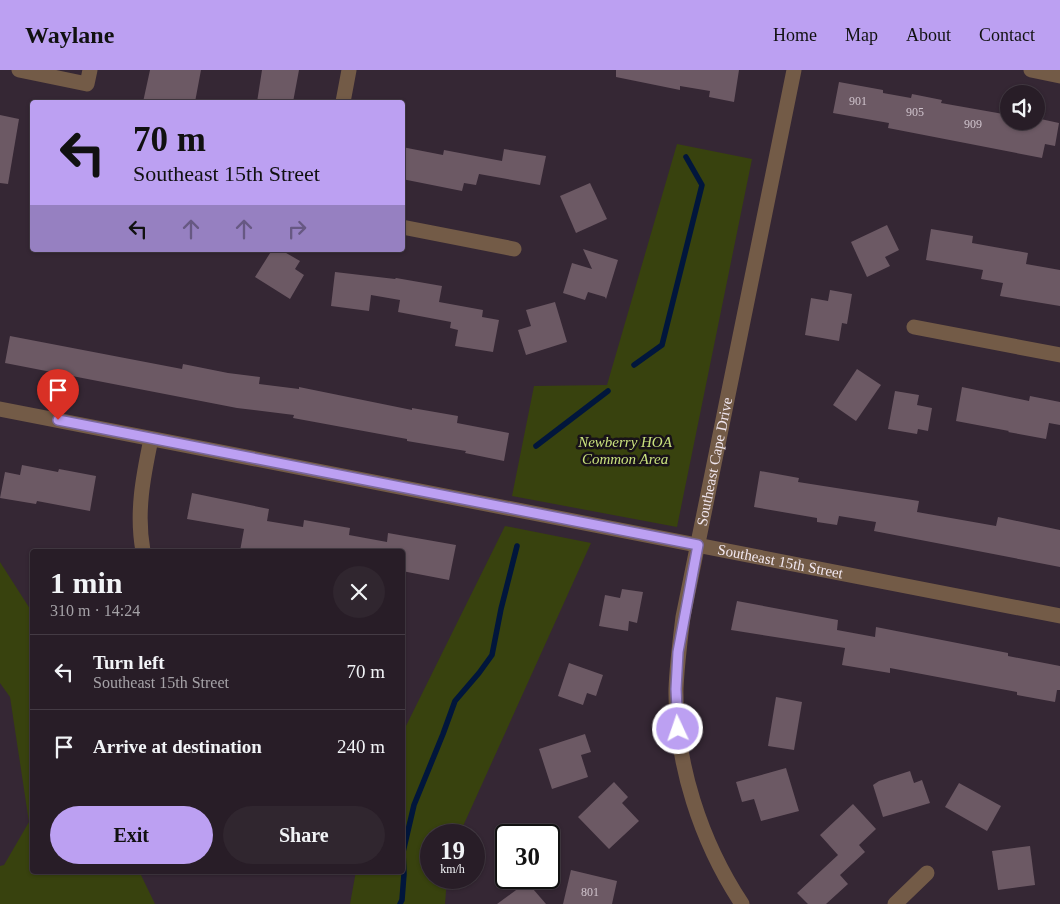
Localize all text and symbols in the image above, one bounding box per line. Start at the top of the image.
text: Waylane [25,22,114,48]
text: Home [773,25,817,45]
text: Map [845,25,878,45]
text: About [906,25,951,45]
text: Contact [979,25,1035,45]
map controls [1000,85,1045,130]
button: sound [1000,85,1045,130]
house number: 901 [849,94,867,108]
house number: 905 [906,105,924,119]
house number: 909 [964,117,982,131]
icon: left [50,120,115,185]
text: 70 m [133,120,206,159]
text: Southeast 15th Street [133,161,320,186]
icon: left [124,215,152,243]
icon: ahead [177,215,205,243]
icon: ahead [230,215,258,243]
icon: right [283,215,311,243]
pin [37,369,79,420]
icon: arrive [44,376,72,404]
street label: Southeast Cape Drive [694,396,735,527]
park label: Newberry HOA Common Area [577,434,673,467]
street label: Southeast 15th Street [716,541,845,582]
text: 1 min [50,566,123,599]
button: close [333,566,385,618]
text: 310 m · 14:24 [50,602,140,619]
text: Turn left [93,652,165,673]
icon: left [50,658,78,686]
text: 70 m [346,661,385,682]
text: Southeast 15th Street [93,674,229,691]
position arrow [651,702,703,754]
icon: arrive [50,733,78,761]
text: Arrive at destination [93,736,262,757]
text: 240 m [337,736,385,757]
button: Exit [50,806,213,864]
button: Share [223,806,385,864]
speed limit sign: 30 [495,824,560,889]
text: 19 [440,837,465,864]
text: km/h [440,862,465,876]
house number: 801 [581,885,599,899]

